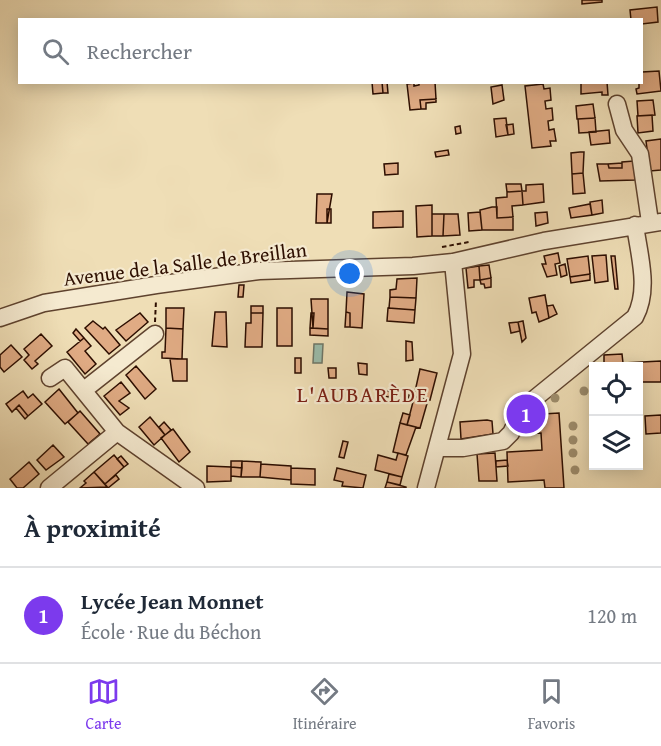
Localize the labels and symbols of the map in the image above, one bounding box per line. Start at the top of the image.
street label: Avenue de la Salle de Breillan [62,234,308,293]
your location [335,259,364,288]
district label: L'AUBARÈDE [297,378,429,410]
pin: 1 [506,392,546,436]

